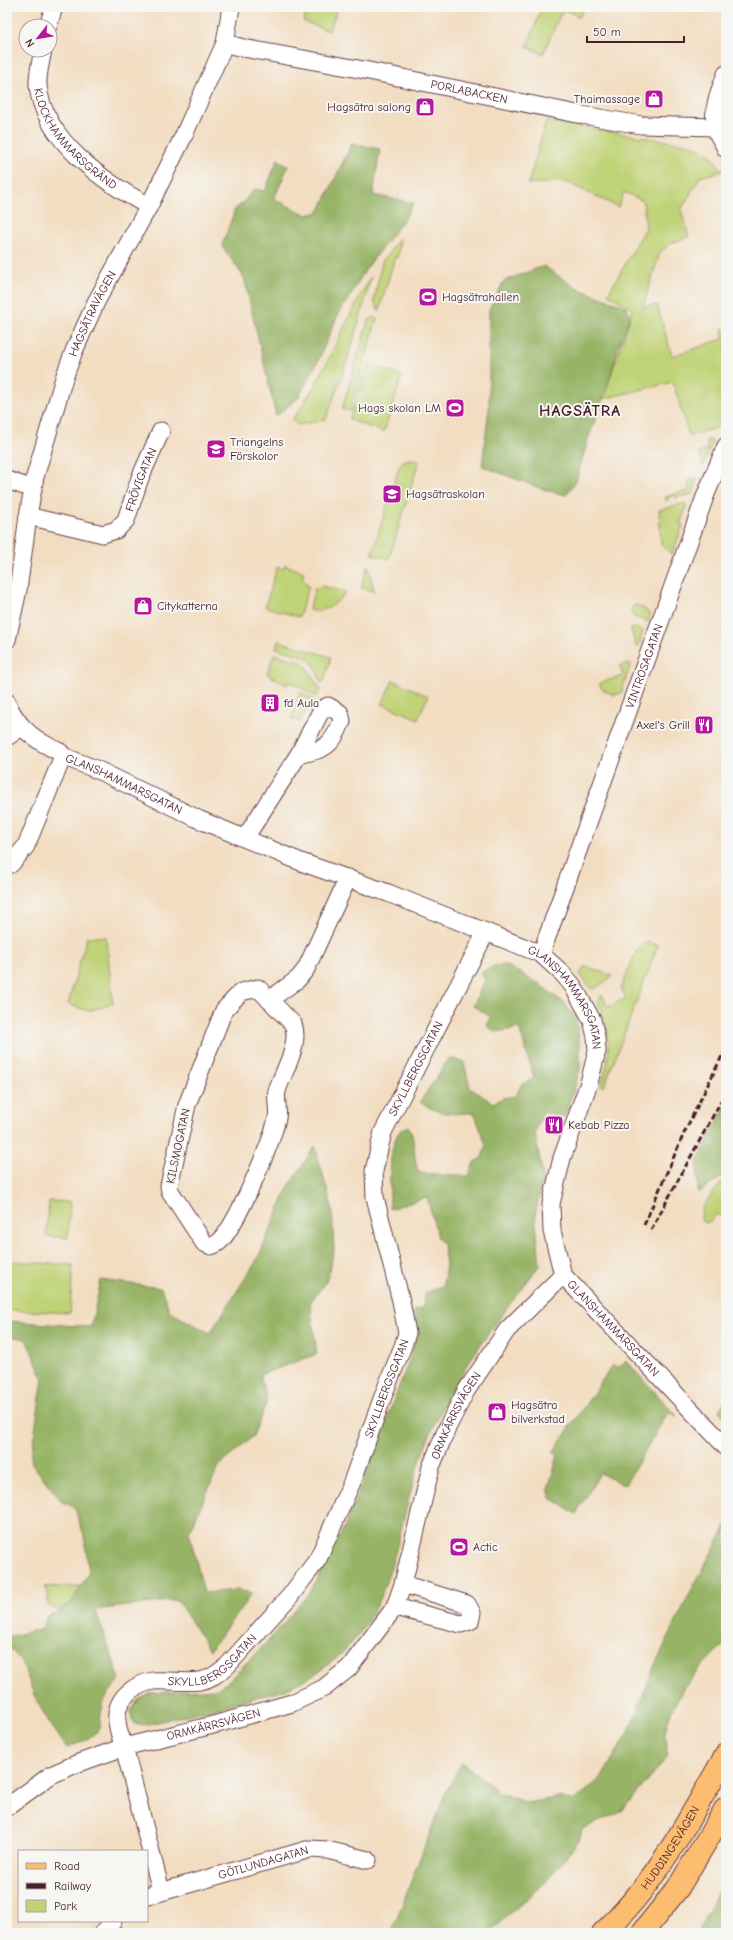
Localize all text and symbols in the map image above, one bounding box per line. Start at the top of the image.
north arrow [18,18,58,58]
scale bar [587,18,684,44]
text: 50 m [593,25,621,39]
text: N [22,36,37,49]
street label: PORLABACKEN [429,77,509,106]
street label: KLOCKHAMMARSGRÄND [31,87,120,192]
shop icon: Thaimassage [643,88,665,110]
place label: Thaimassage [574,92,640,106]
shop icon: Hagsätra salong [414,96,436,118]
place label: Hagsätra salong [327,100,411,114]
street label: HAGSÄTRAVÄGEN [66,268,119,358]
sports icon: Hagsätrahallen [417,286,439,308]
place label: Hagsätrahallen [442,290,519,304]
sports icon: Hags skolan LM [444,397,466,419]
place label: Hags skolan LM [358,401,441,415]
district label: HAGSÄTRA [539,402,621,420]
place label: Triangelns Förskolor [230,435,283,463]
school or university icon: Triangelns Förskolor [205,438,227,460]
street label: FRÖVIGATAN [122,446,160,513]
school or university icon: Hagsätraskolan [381,483,403,505]
place label: Hagsätraskolan [406,487,485,501]
shop icon: Citykatterna [132,595,154,617]
place label: Citykatterna [157,599,218,613]
street label: VINTROSAGATAN [623,622,666,710]
building icon: fd Aula [259,692,281,714]
place label: fd Aula [283,696,319,710]
restaurant icon: Axel's Grill [693,714,715,736]
place label: Axel's Grill [636,718,690,732]
street label: GLANSHAMMARSGATAN [63,751,185,817]
street label: GLANSHAMMARSGATAN [526,943,604,1050]
street label: SKYLLBERGSGATAN [386,1019,446,1118]
street label: KILSMOGATAN [163,1107,193,1185]
restaurant icon: Kebab Pizza [543,1114,565,1136]
place label: Kebab Pizza [568,1118,630,1132]
street label: GLANSHAMMARSGATAN [564,1277,662,1379]
street label: SKYLLBERGSGATAN [362,1337,412,1439]
street label: ORMKÄRRSVÄGEN [428,1369,484,1461]
place label: Hagsätra bilverkstad [511,1398,565,1426]
shop icon: Hagsätra bilverkstad [486,1401,508,1423]
sports icon: Actic [448,1536,470,1558]
place label: Actic [473,1540,498,1554]
street label: SKYLLBERGSGATAN [167,1631,260,1689]
street label: ORMKÄRRSVÄGEN [165,1705,262,1743]
street label: HUDDINGEVÄGEN [638,1803,702,1892]
street label: GÖTLUNDAGATAN [217,1843,310,1882]
legend [18,1850,148,1922]
text: Road [54,1859,80,1873]
text: Railway [54,1879,92,1893]
text: Park [54,1899,77,1913]

